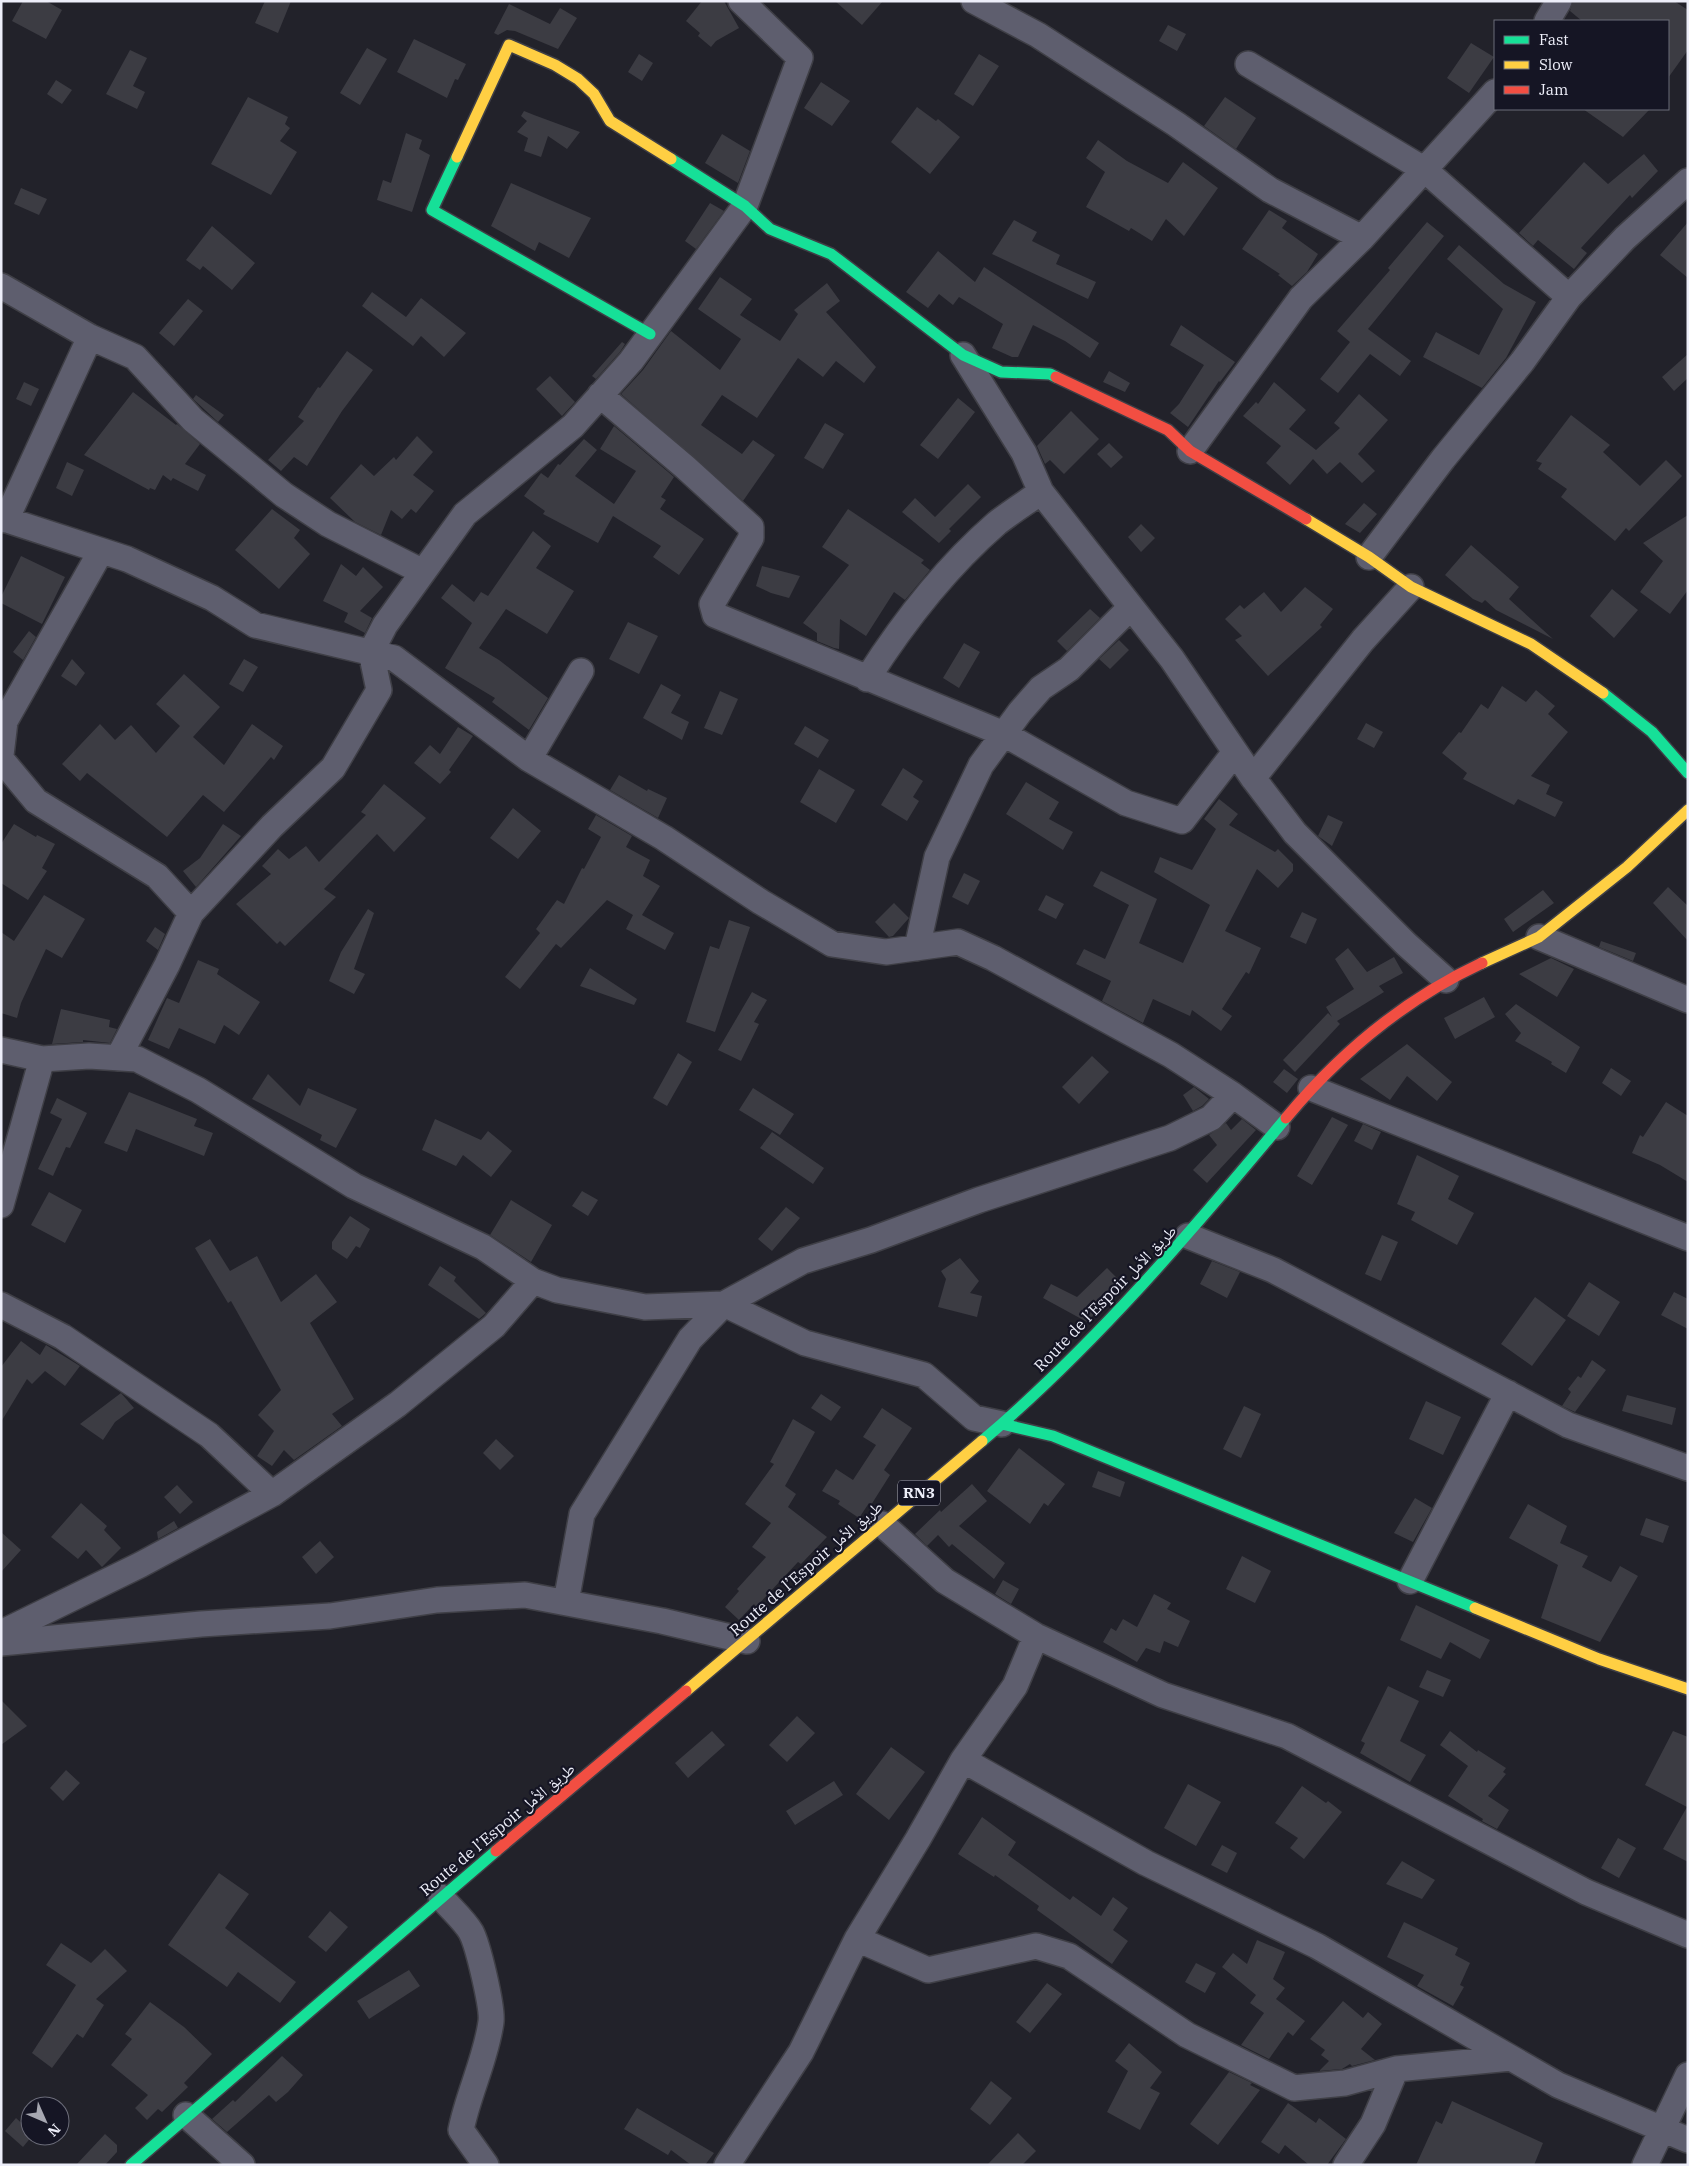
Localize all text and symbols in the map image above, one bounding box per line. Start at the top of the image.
legend [1494,20,1669,110]
text: Fast [1539,30,1569,49]
text: Slow [1539,55,1573,74]
text: Jam [1539,80,1568,99]
street label: Route de l’Espoir طريق الأمل [1030,1220,1181,1376]
road number: RN3 [898,1480,940,1506]
street label: Route de l’Espoir طريق الأمل [725,1496,887,1641]
street label: Route de l’Espoir طريق الأمل [415,1758,579,1901]
north arrow [20,2096,70,2146]
text: N [44,2120,64,2140]

